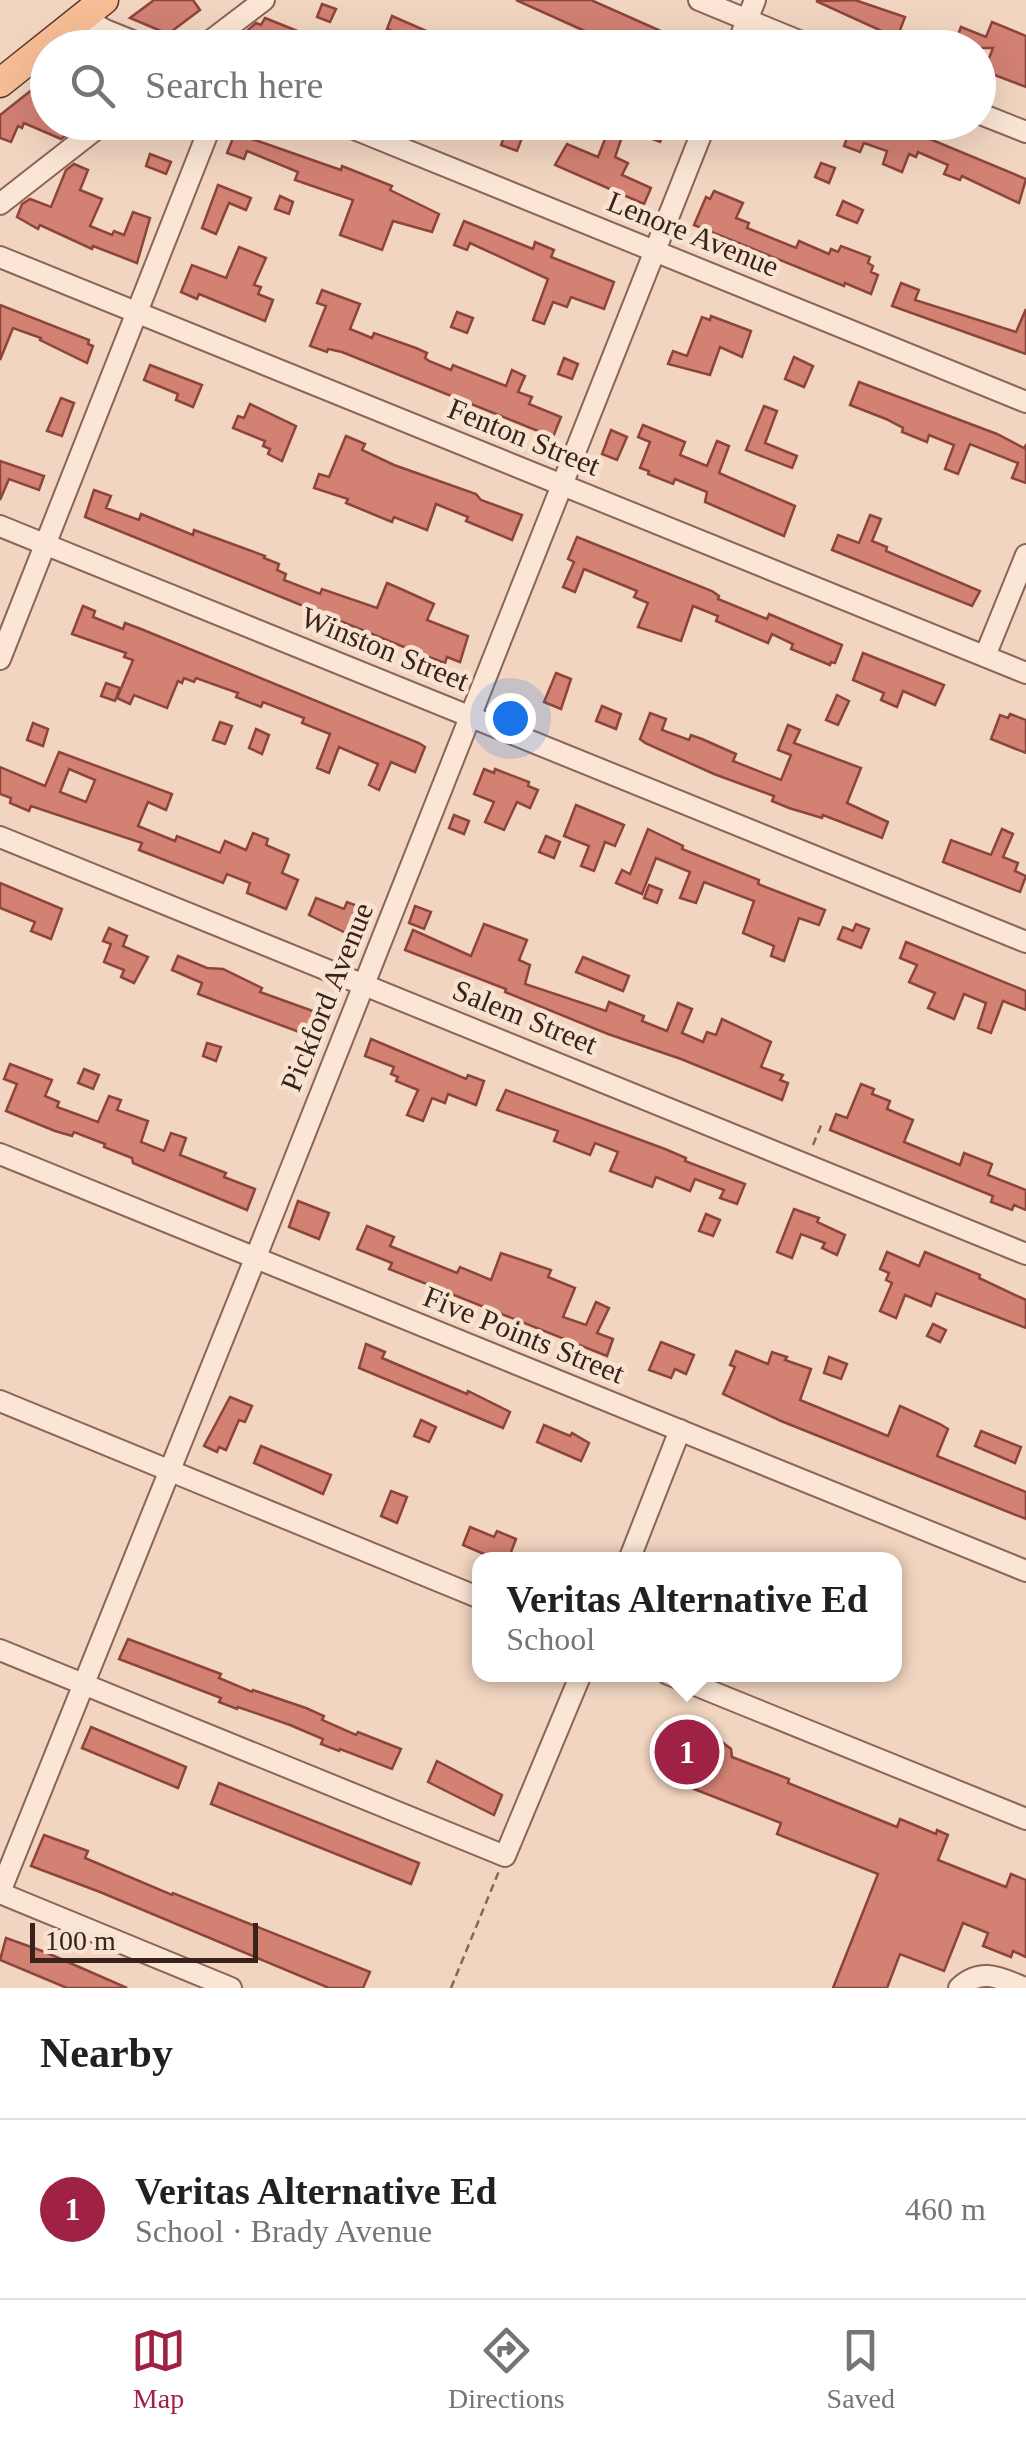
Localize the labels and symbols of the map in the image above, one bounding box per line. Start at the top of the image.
street label: Lenore Avenue [603,184,784,283]
street label: Fenton Street [443,391,606,482]
street label: Winston Street [297,600,474,697]
your location [485,693,536,744]
street label: Pickford Avenue [274,898,379,1096]
street label: Salem Street [448,973,603,1061]
street label: Five Points Street [419,1279,630,1390]
pin: 1 [654,1714,720,1790]
scale bar [30,1918,258,1962]

